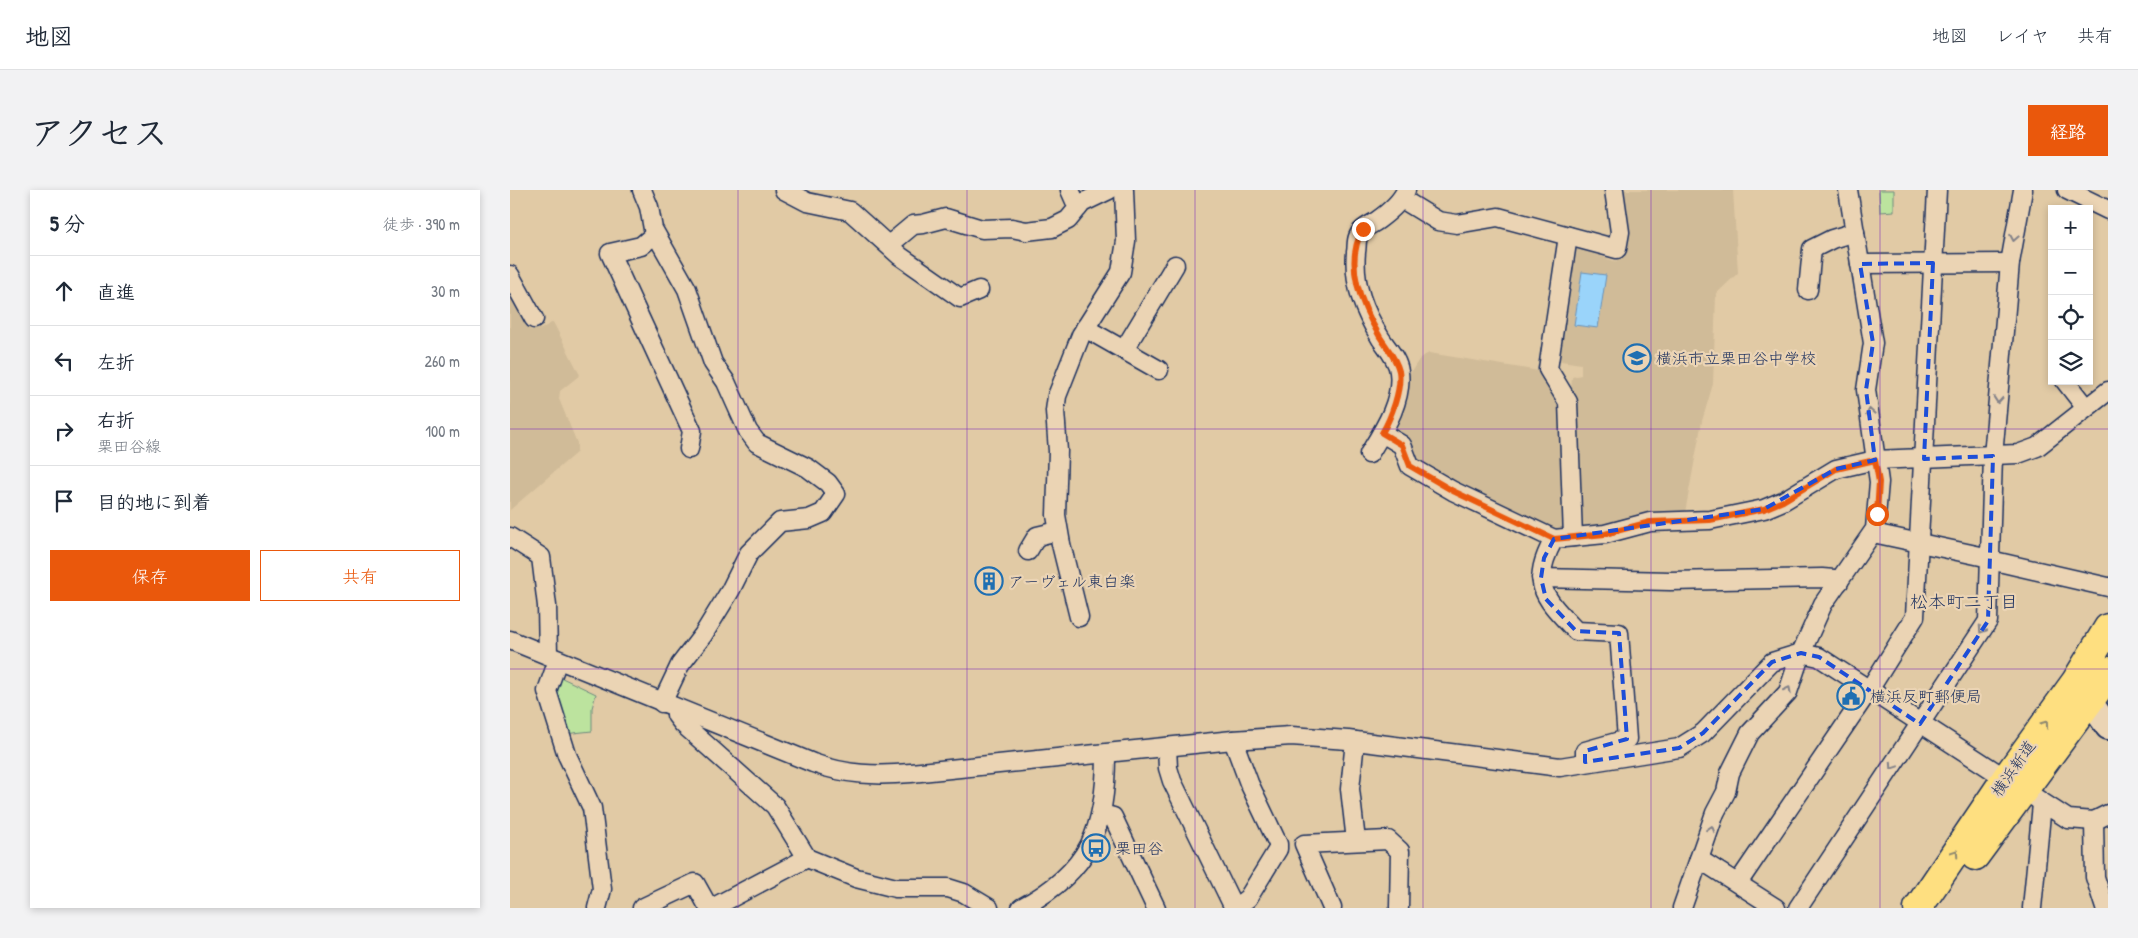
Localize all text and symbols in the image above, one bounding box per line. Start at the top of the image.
text: 地図 [25,20,73,52]
text: 地図 [1932,23,1968,48]
text: レイヤ [1996,23,2049,48]
text: 共有 [2077,23,2113,48]
button: 経路 [2028,105,2108,156]
text: アクセス [30,109,168,156]
map controls [2048,205,2093,385]
button: + [2048,205,2093,250]
text: 5 分 [50,209,85,238]
text: 徒歩 · 390 m [383,213,460,235]
route end [1352,218,1375,241]
one-way arrow [2010,234,2020,242]
button: − [2048,250,2093,295]
icon: ahead [50,277,78,305]
text: 直進 [97,279,135,305]
text: 30 m [431,280,460,302]
button: locate [2048,295,2093,340]
button: layers [2048,340,2093,385]
school or university icon: 横浜市立栗田谷中学校 [1622,343,1652,373]
icon: left [50,347,78,375]
place label: 横浜市立栗田谷中学校 [1656,347,1816,369]
text: 左折 [97,349,135,375]
text: 260 m [424,350,460,372]
one-way arrow [1993,396,2004,404]
text: 右折 [97,407,135,433]
one-way arrow [1865,408,1876,416]
icon: right [50,417,78,445]
text: 100 m [425,420,460,442]
text: 栗田谷線 [97,435,161,457]
icon: arrive [50,487,78,515]
text: 目的地に到着 [97,489,211,515]
route start [1866,503,1889,526]
button: 保存 [50,550,250,601]
button: 共有 [260,550,460,601]
building icon: アーヴェル東白楽 [974,566,1004,596]
place label: アーヴェル東白楽 [1008,570,1135,592]
district label: 松本町二丁目 [1910,589,2018,614]
one-way arrow [1979,624,1988,634]
public building icon: 横浜反町郵便局 [1836,681,1866,711]
place label: 横浜反町郵便局 [1870,685,1982,707]
one-way arrow [1782,686,1792,695]
one-way arrow [2039,720,2048,730]
street label: 横浜新道 [1986,735,2040,801]
one-way arrow [1889,760,1899,769]
one-way arrow [1705,826,1715,834]
bus stop icon: 栗田谷 [1081,833,1111,863]
place label: 栗田谷 [1115,837,1163,859]
one-way arrow [1949,849,1958,859]

